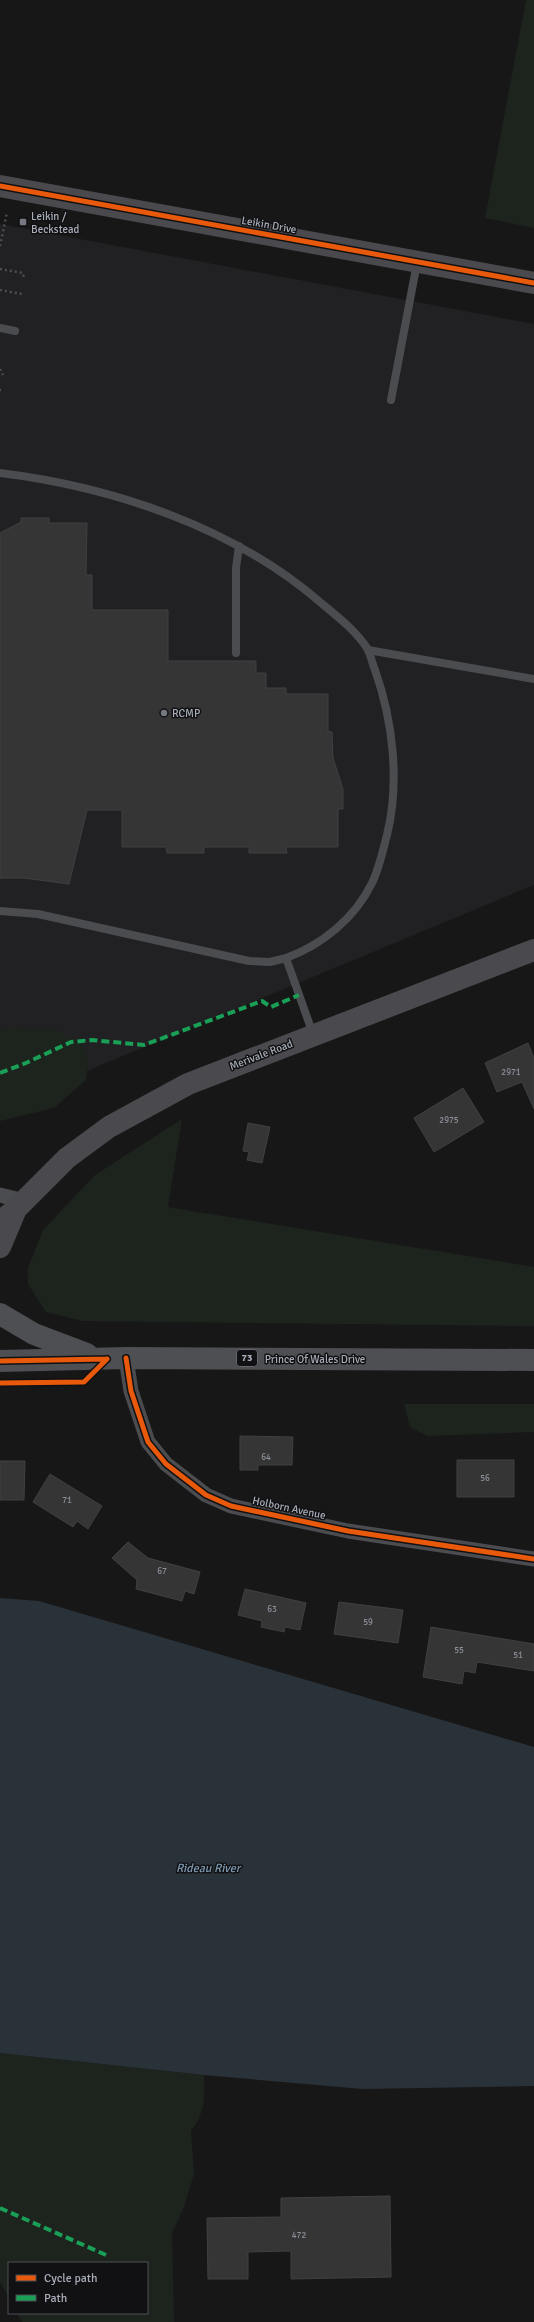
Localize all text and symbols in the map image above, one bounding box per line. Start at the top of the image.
place label: Leikin / Beckstead [31,210,79,236]
street label: Leikin Drive [241,214,297,236]
marker: Leikin / Beckstead [18,217,28,227]
place label: RCMP [172,707,200,720]
marker: RCMP [159,708,169,718]
street label: Merivale Road [228,1037,295,1073]
house number: 2971 [501,1067,521,1078]
house number: 2975 [439,1115,459,1126]
road number: 73 [237,1350,257,1366]
street label: Prince Of Wales Drive [265,1353,365,1366]
house number: 64 [261,1452,271,1463]
house number: 56 [480,1473,490,1484]
street label: Holborn Avenue [251,1494,327,1522]
house number: 71 [62,1495,72,1506]
house number: 67 [157,1566,167,1577]
house number: 63 [267,1604,277,1615]
house number: 59 [363,1617,373,1628]
house number: 55 [454,1645,464,1656]
house number: 51 [513,1650,523,1661]
water label: Rideau River [176,1861,242,1876]
house number: 472 [292,2230,306,2241]
legend [8,2262,148,2314]
text: Cycle path [44,2271,97,2286]
text: Path [44,2291,67,2306]

